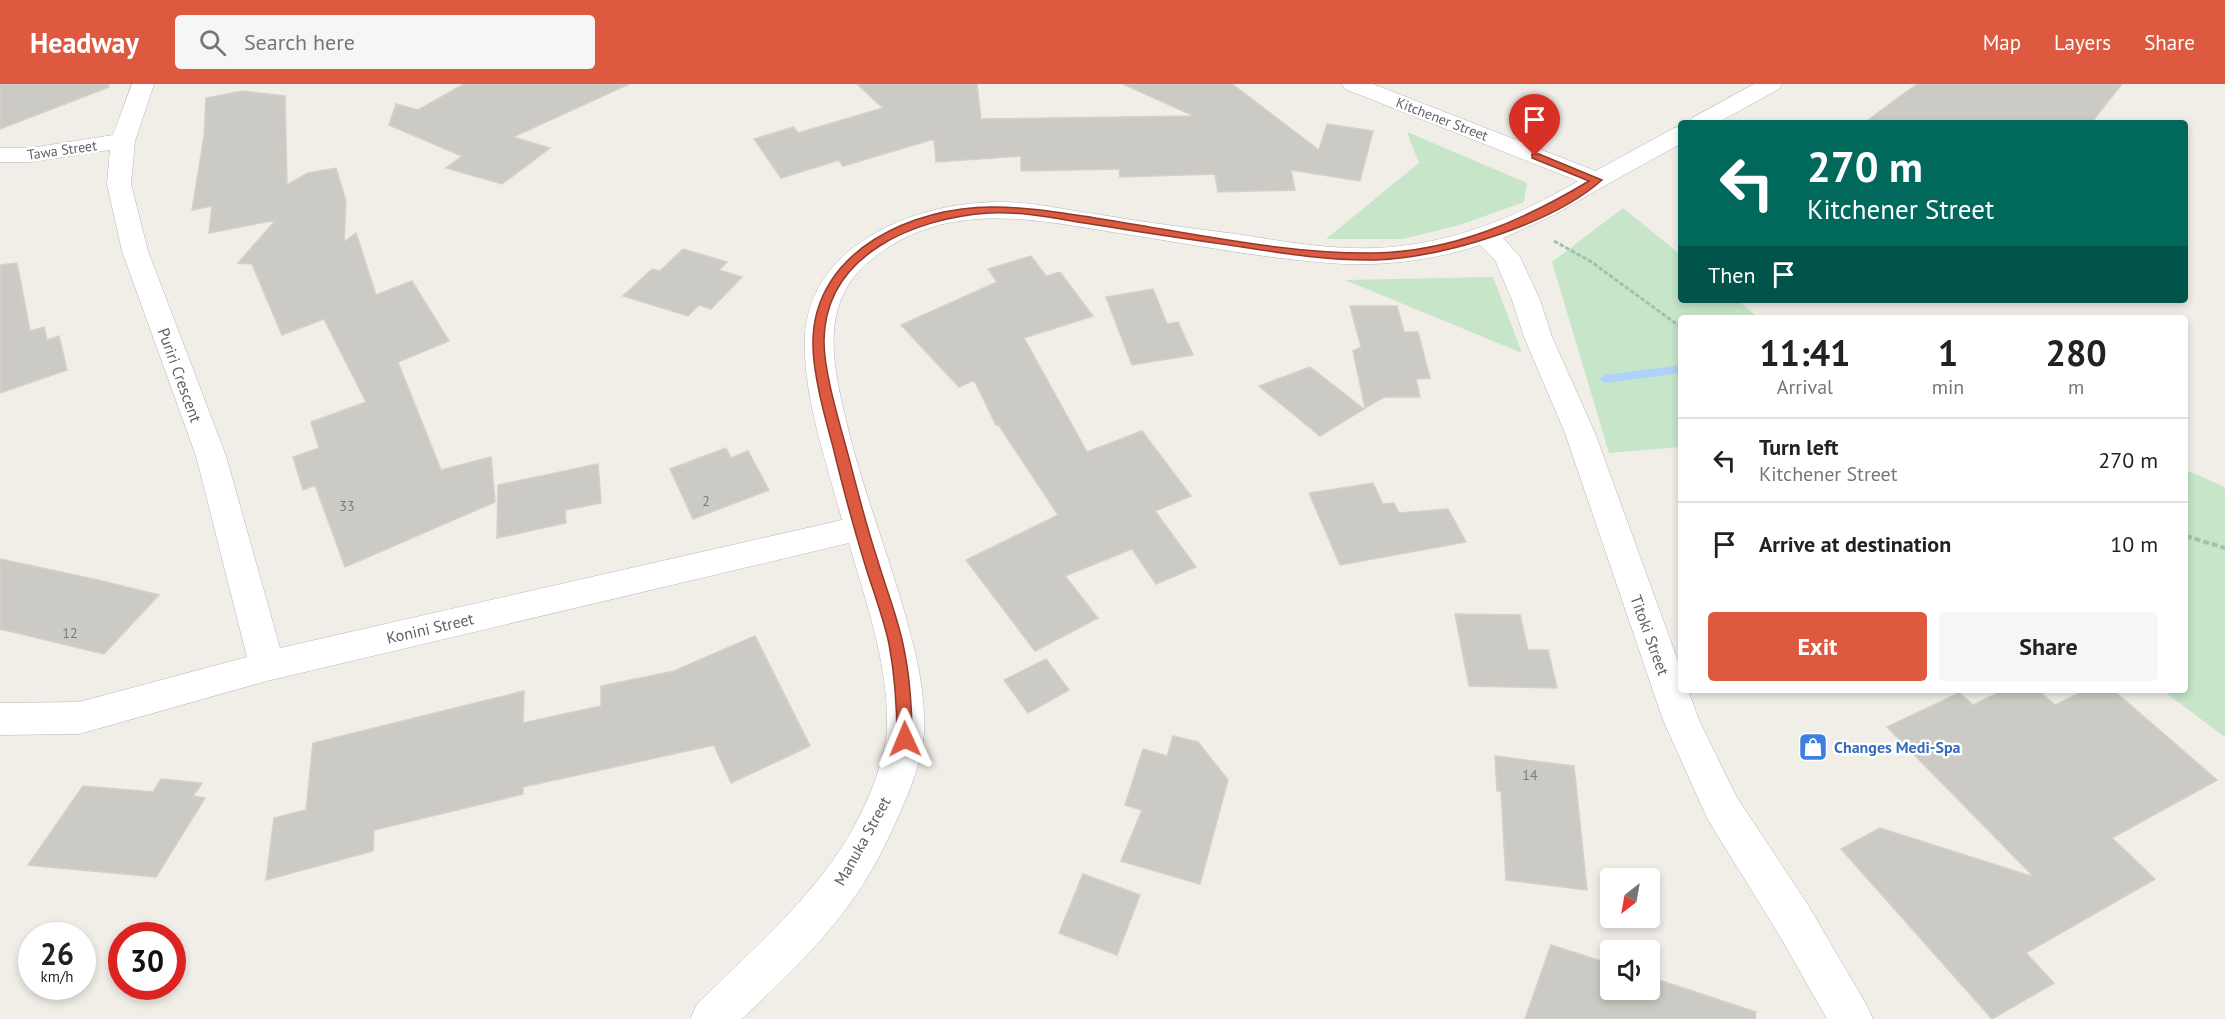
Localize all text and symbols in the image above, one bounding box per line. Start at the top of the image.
search box [175,15,595,69]
text: Headway [30,24,139,61]
icon: search [196,26,229,59]
text: Search here [244,28,355,56]
text: Map [1983,29,2021,56]
text: Layers [2054,29,2111,56]
text: Share [2144,29,2195,56]
street label: Kitchener Street [1393,93,1491,145]
pin [1509,94,1560,156]
icon: arrive [1518,103,1551,136]
street label: Tawa Street [26,136,98,164]
text: 270 m [1807,139,1923,194]
icon: left [1708,144,1786,222]
text: Kitchener Street [1807,192,1994,226]
icon: arrive [1767,258,1800,291]
text: Then [1708,261,1755,289]
street label: Puriri Crescent [154,325,207,425]
text: 11:41 [1759,329,1851,376]
text: 1 [1938,329,1958,376]
text: 280 [2046,329,2107,376]
text: Arrival [1777,374,1833,400]
text: min [1932,374,1964,400]
text: m [2068,374,2084,400]
text: Turn left [1759,433,1839,461]
icon: left [1708,444,1741,477]
text: 270 m [2098,446,2158,474]
text: Kitchener Street [1759,461,1898,487]
house number: 2 [702,492,710,510]
house number: 33 [339,497,355,515]
icon: arrive [1708,528,1741,561]
text: Arrive at destination [1759,530,1951,558]
text: 10 m [2110,530,2158,558]
street label: Titoki Street [1626,592,1674,678]
street label: Konini Street [384,608,476,648]
button: Exit [1708,612,1927,681]
button: Share [1939,612,2158,681]
house number: 12 [62,624,78,642]
position arrow [873,707,937,771]
shop icon: Changes Medi-Spa [1797,731,1829,763]
place label: Changes Medi-Spa [1834,737,1961,757]
house number: 14 [1522,766,1538,784]
street label: Manuka Street [829,792,895,889]
north arrow [1600,868,1660,928]
map controls [1600,868,1660,1000]
speed limit sign: 30 [108,922,186,1000]
text: 26 [40,934,74,973]
button: sound [1600,940,1660,1000]
text: km/h [41,967,73,986]

